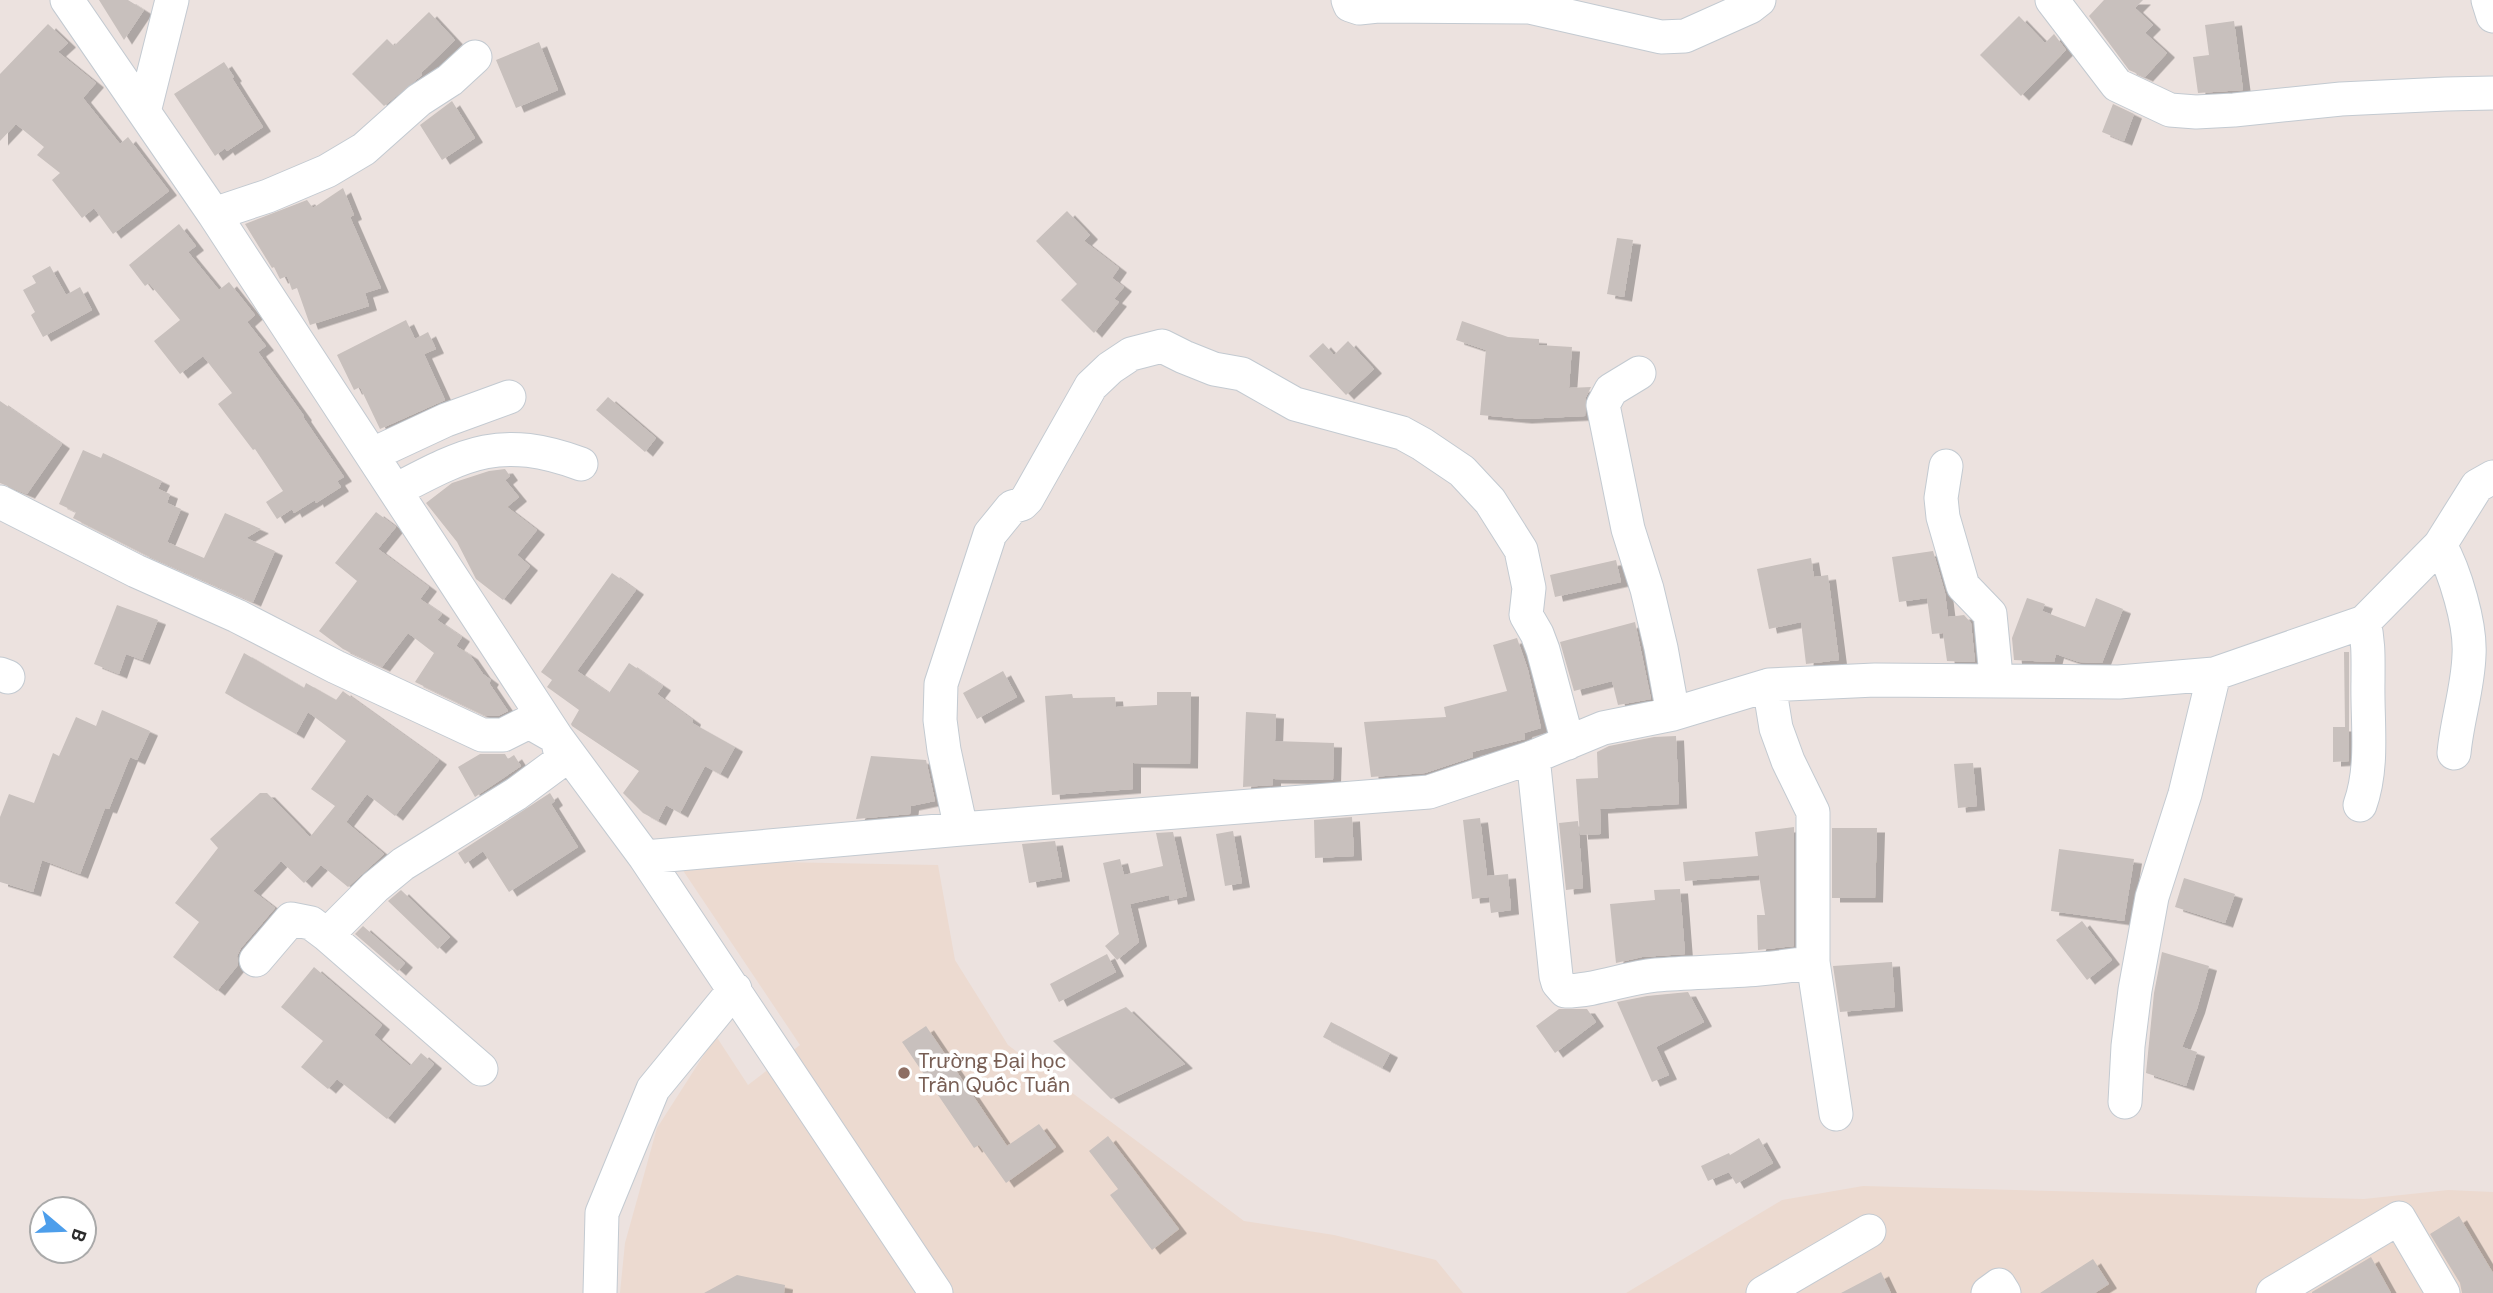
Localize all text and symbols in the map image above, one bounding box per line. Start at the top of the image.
place label: Trường Đại học Trần Quốc Tuấn [918,1047,1070,1099]
marker: Trường Đại học Trần Quốc Tuấn [896,1065,912,1081]
north arrow [28,1195,98,1265]
text: B [65,1226,92,1245]

